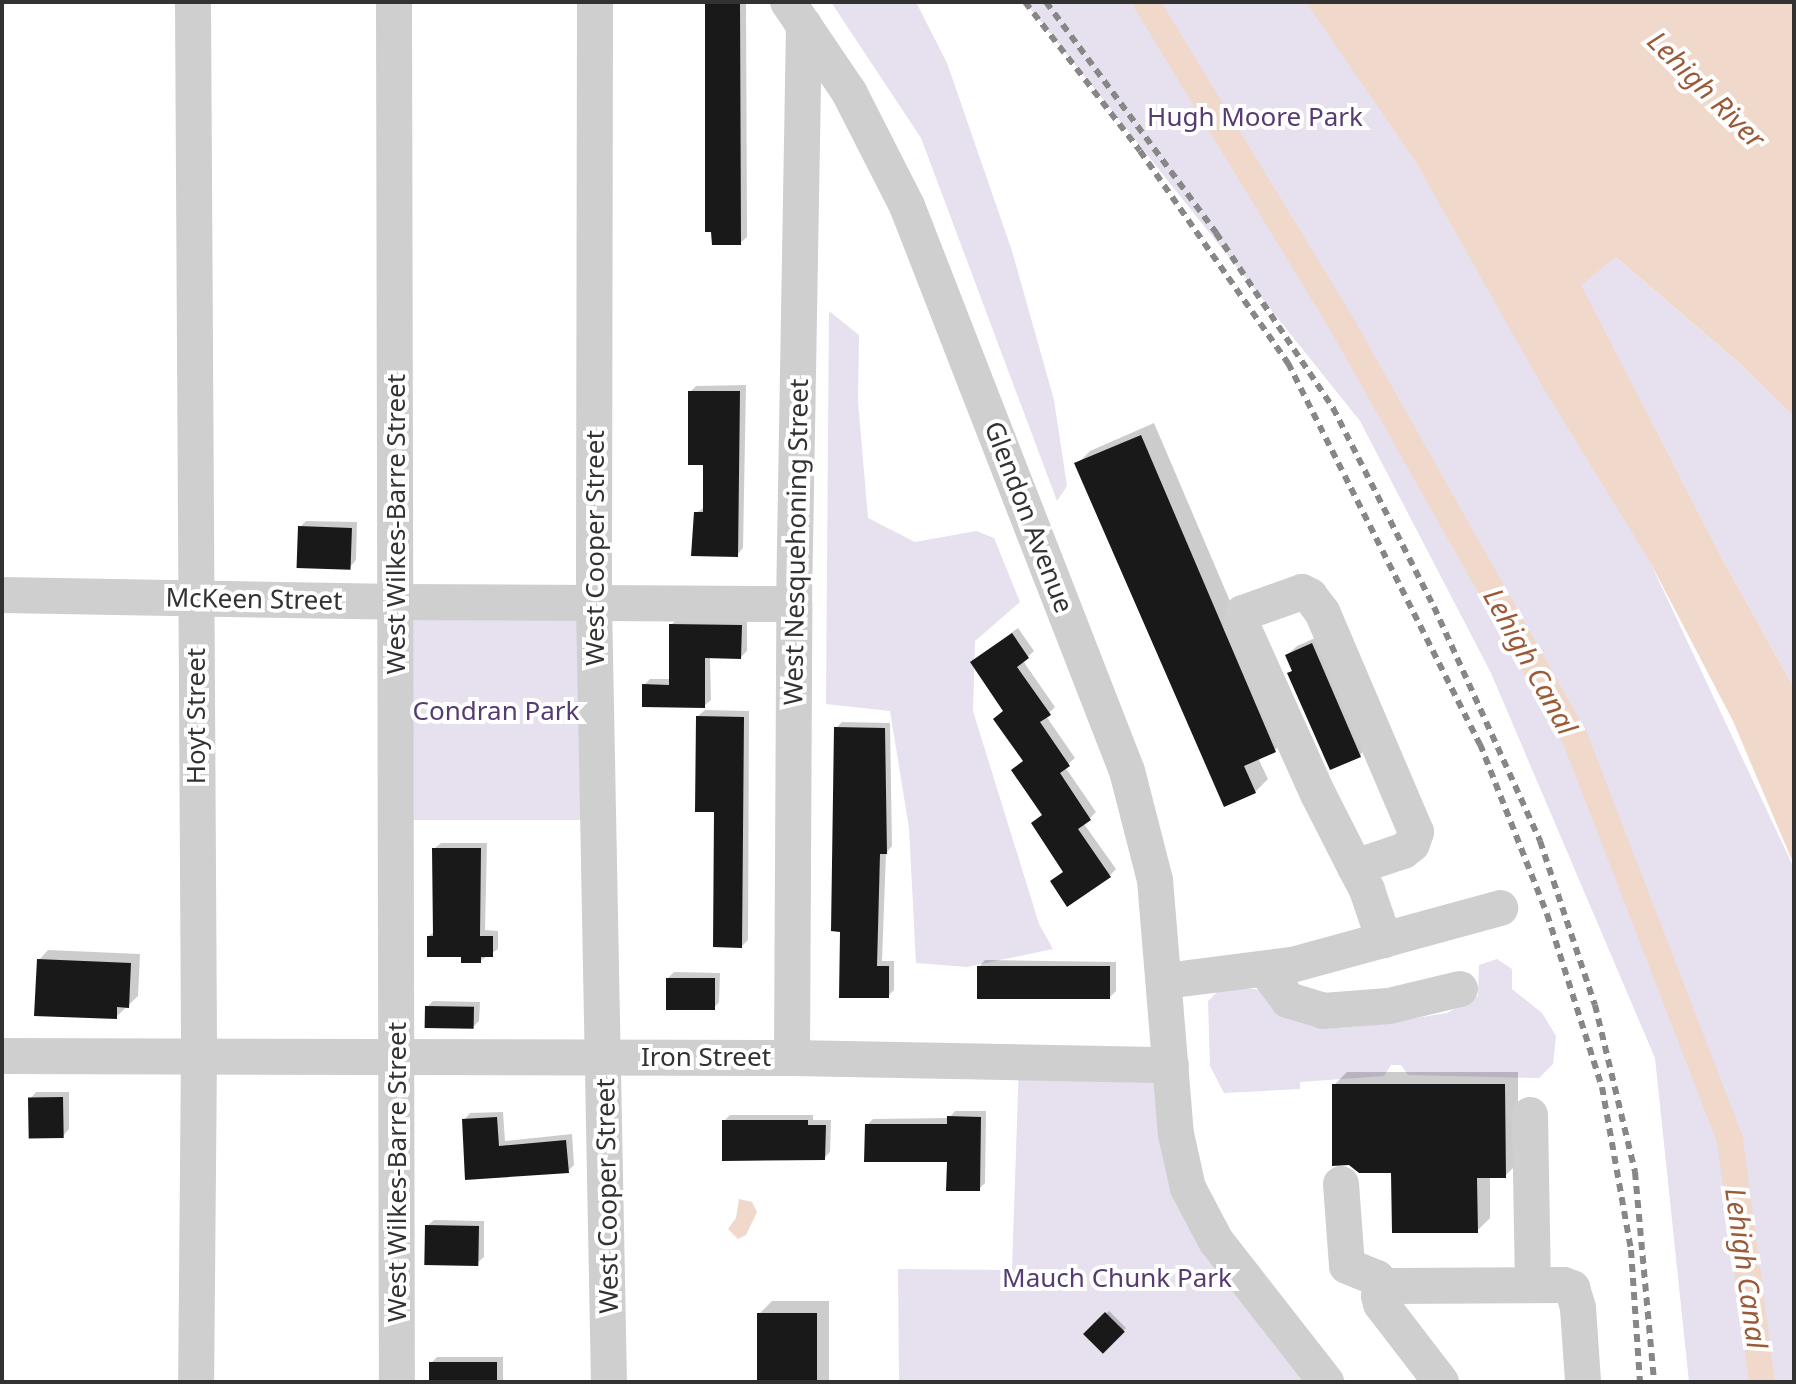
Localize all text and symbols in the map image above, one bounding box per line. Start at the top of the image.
water label: Lehigh River [1641,23,1773,155]
park label: Hugh Moore Park [1147,101,1363,133]
street label: West Wilkes-Barre Street [380,374,412,674]
street label: West Nesquehoning Street [778,378,814,706]
street label: Glendon Avenue [978,417,1080,617]
street label: West Cooper Street [579,430,611,666]
street label: McKeen Street [165,582,343,616]
water label: Lehigh Canal [1477,582,1585,740]
street label: Hoyt Street [180,648,212,784]
park label: Condran Park [413,695,579,727]
street label: West Wilkes-Barre Street [381,1022,413,1322]
street label: Iron Street [641,1041,771,1073]
street label: West Cooper Street [589,1078,625,1314]
water label: Lehigh Canal [1719,1185,1775,1351]
park label: Mauch Chunk Park [1002,1262,1232,1294]

